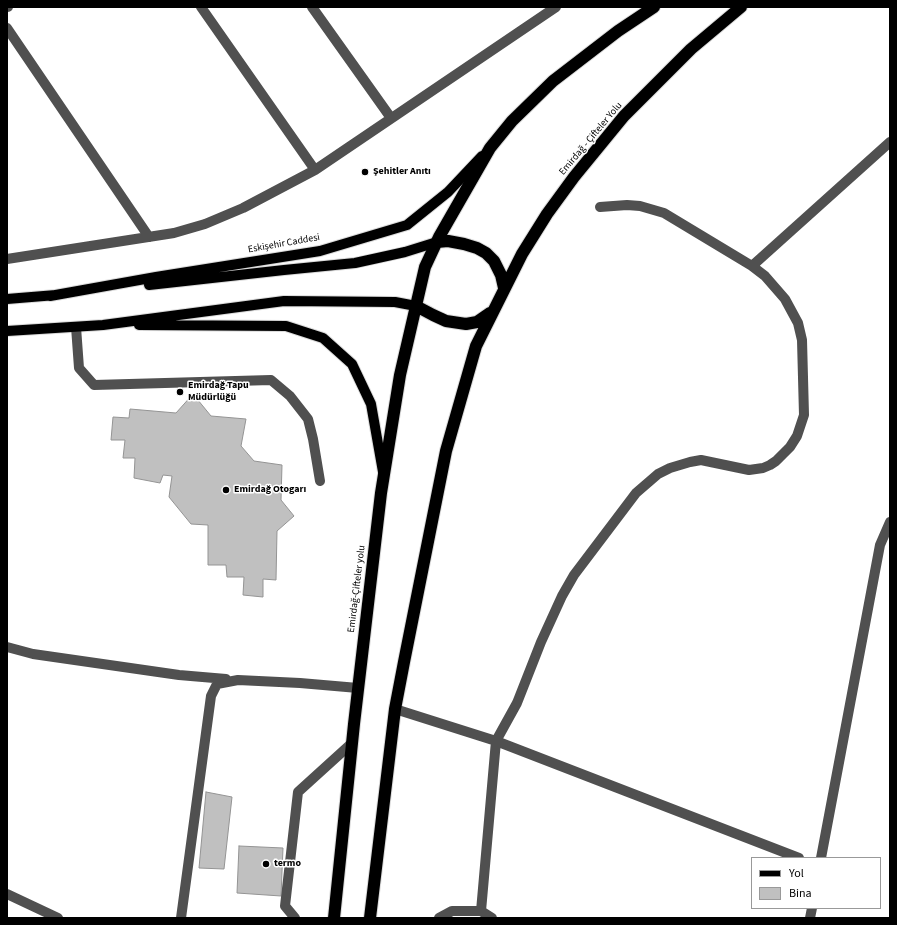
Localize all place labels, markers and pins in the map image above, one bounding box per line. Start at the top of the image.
place label: Şehitler Anıtı [373,166,431,178]
marker: Şehitler Anıtı [360,167,370,177]
place label: Emirdağ Tapu Müdürlüğü [188,380,249,404]
marker: Emirdağ Tapu Müdürlüğü [175,387,185,397]
place label: Emirdağ Otogarı [234,484,306,496]
marker: Emirdağ Otogarı [221,485,231,495]
place label: termo [274,858,301,870]
marker: termo [261,859,271,869]

